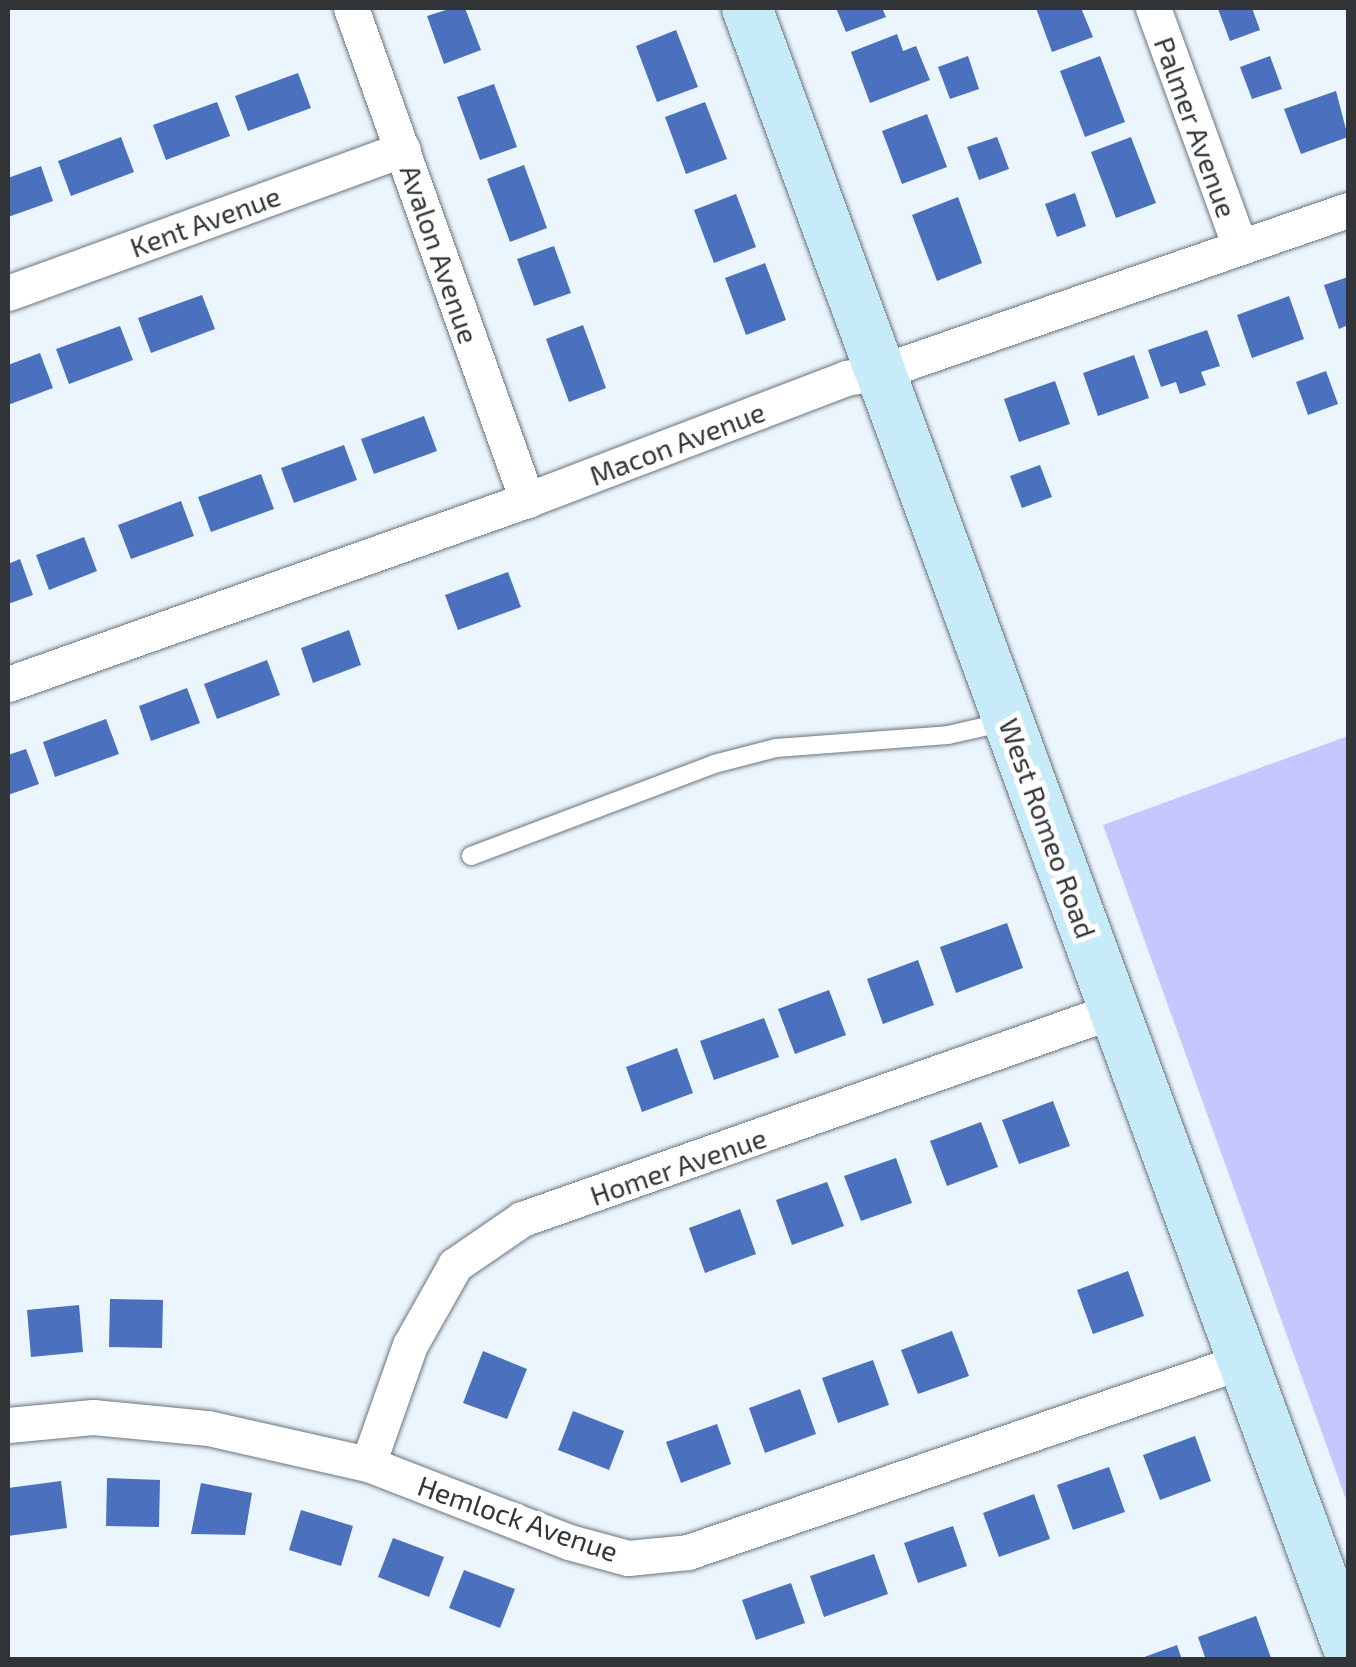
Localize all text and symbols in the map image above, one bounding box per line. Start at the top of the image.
street label: Palmer Avenue [1148,32,1244,222]
street label: Avalon Avenue [394,160,486,348]
street label: Kent Avenue [125,178,285,264]
street label: Macon Avenue [584,394,770,492]
street label: West Romeo Road [993,713,1103,943]
street label: Homer Avenue [585,1120,771,1212]
street label: Hemlock Avenue [413,1468,623,1568]

